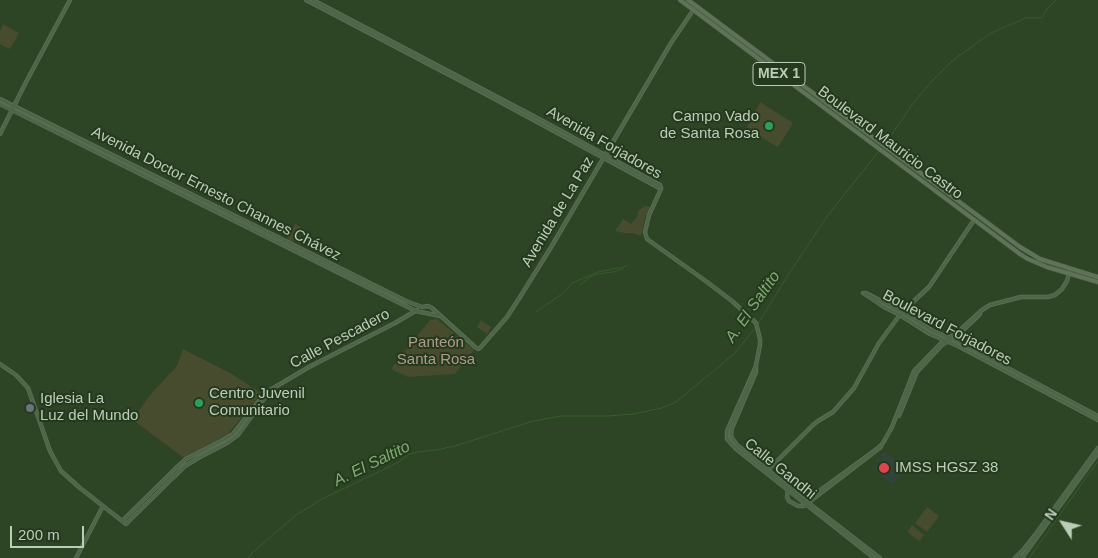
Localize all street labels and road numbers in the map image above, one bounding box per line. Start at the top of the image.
road number: MEX 1 [753,62,805,86]
street label: Boulevard Mauricio Castro [814,83,966,203]
street label: Avenida Forjadores [543,103,665,183]
street label: Avenida Doctor Ernesto Channes Chávez [88,123,344,265]
street label: Avenida de La Paz [518,154,598,270]
street label: Boulevard Forjadores [879,286,1015,370]
street label: Calle Pescadero [287,305,393,373]
street label: Calle Gandhi [741,435,819,503]

